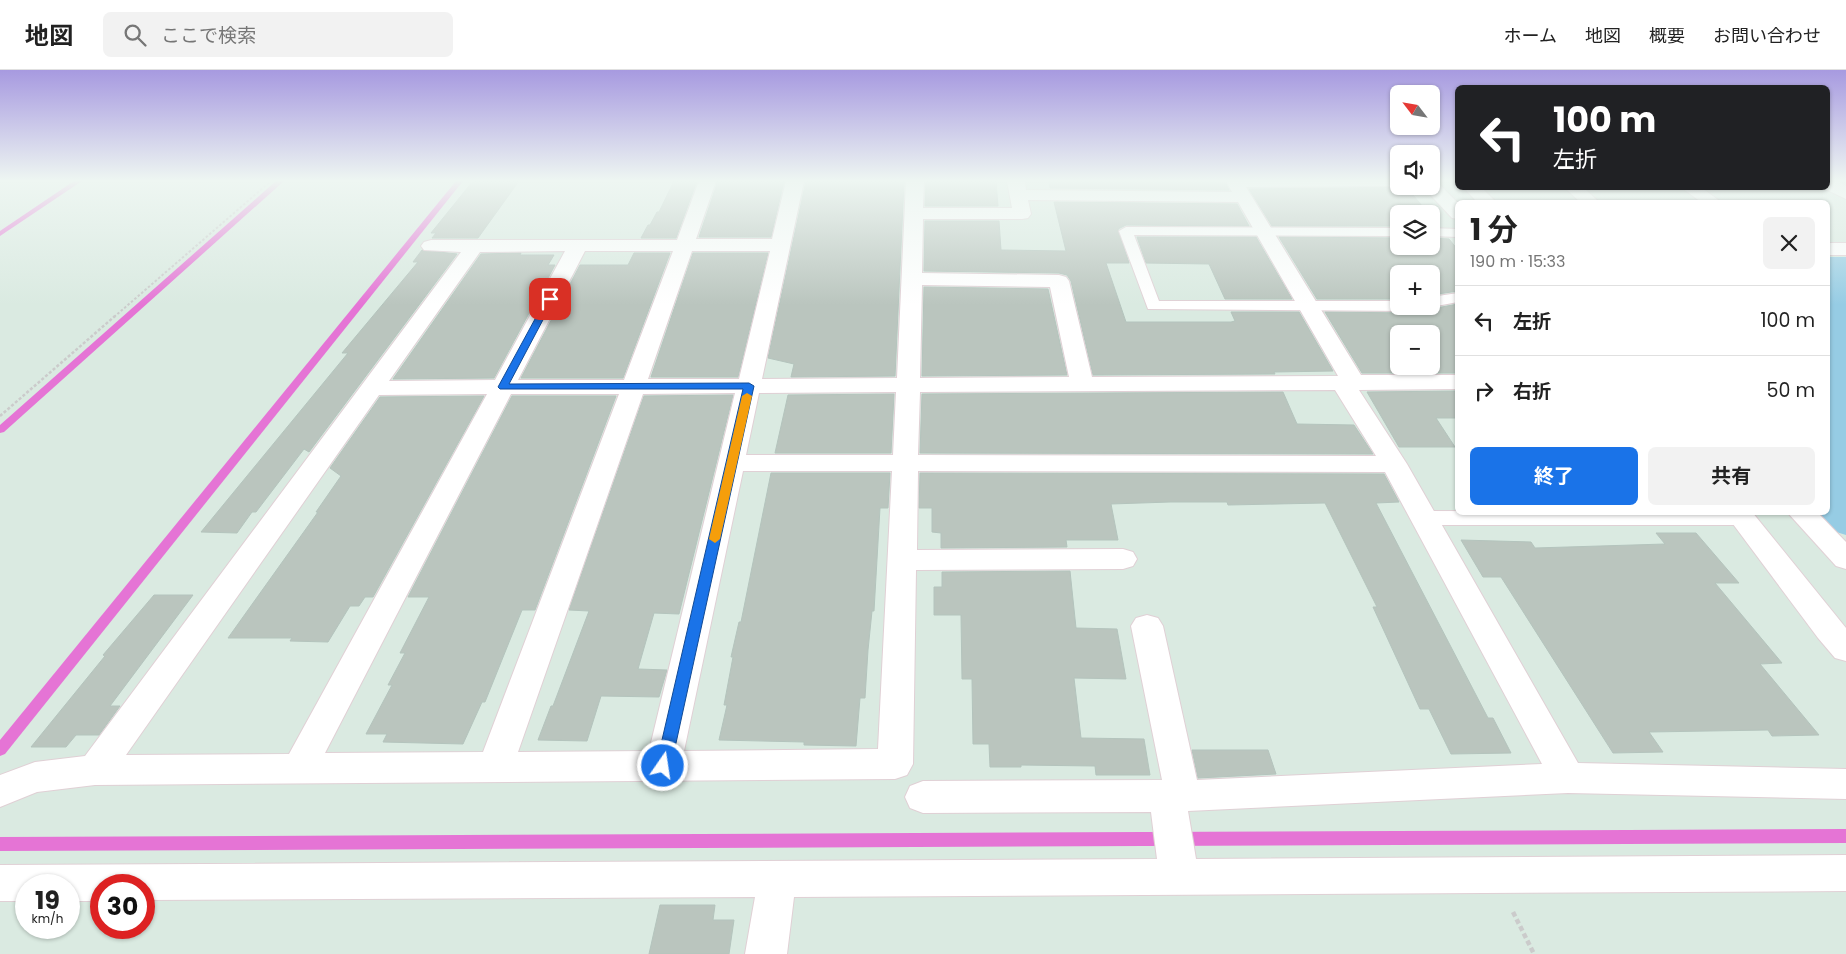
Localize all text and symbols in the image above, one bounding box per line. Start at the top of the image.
search box [103,12,453,57]
text: 地図 [25,19,73,52]
icon: search [121,21,149,49]
text: ここで検索 [161,22,256,49]
text: ホーム [1504,23,1557,48]
text: 地図 [1585,23,1621,48]
text: 概要 [1649,23,1685,48]
text: お問い合わせ [1713,23,1821,48]
north arrow [1390,85,1440,135]
map controls [1390,85,1440,375]
text: 100 m [1553,95,1656,144]
icon: left [1470,105,1535,170]
text: 左折 [1553,144,1597,175]
button: sound [1390,145,1440,195]
button: layers [1390,205,1440,255]
text: 1 分 [1470,208,1518,251]
button: close [1763,217,1815,269]
text: 190 m · 15:33 [1470,250,1565,273]
button: + [1390,265,1440,315]
pin [529,278,571,320]
icon: arrive [536,285,564,313]
icon: left [1470,307,1498,335]
text: 100 m [1760,307,1815,334]
text: 左折 [1513,308,1551,335]
button: − [1390,325,1440,375]
icon: right [1470,377,1498,405]
text: 50 m [1766,377,1815,404]
text: 右折 [1513,378,1551,405]
button: 終了 [1470,447,1638,505]
button: 共有 [1648,447,1815,505]
position arrow [636,739,688,791]
speed limit sign: 30 [90,874,155,939]
text: 19 [35,883,60,918]
text: km/h [32,910,63,927]

